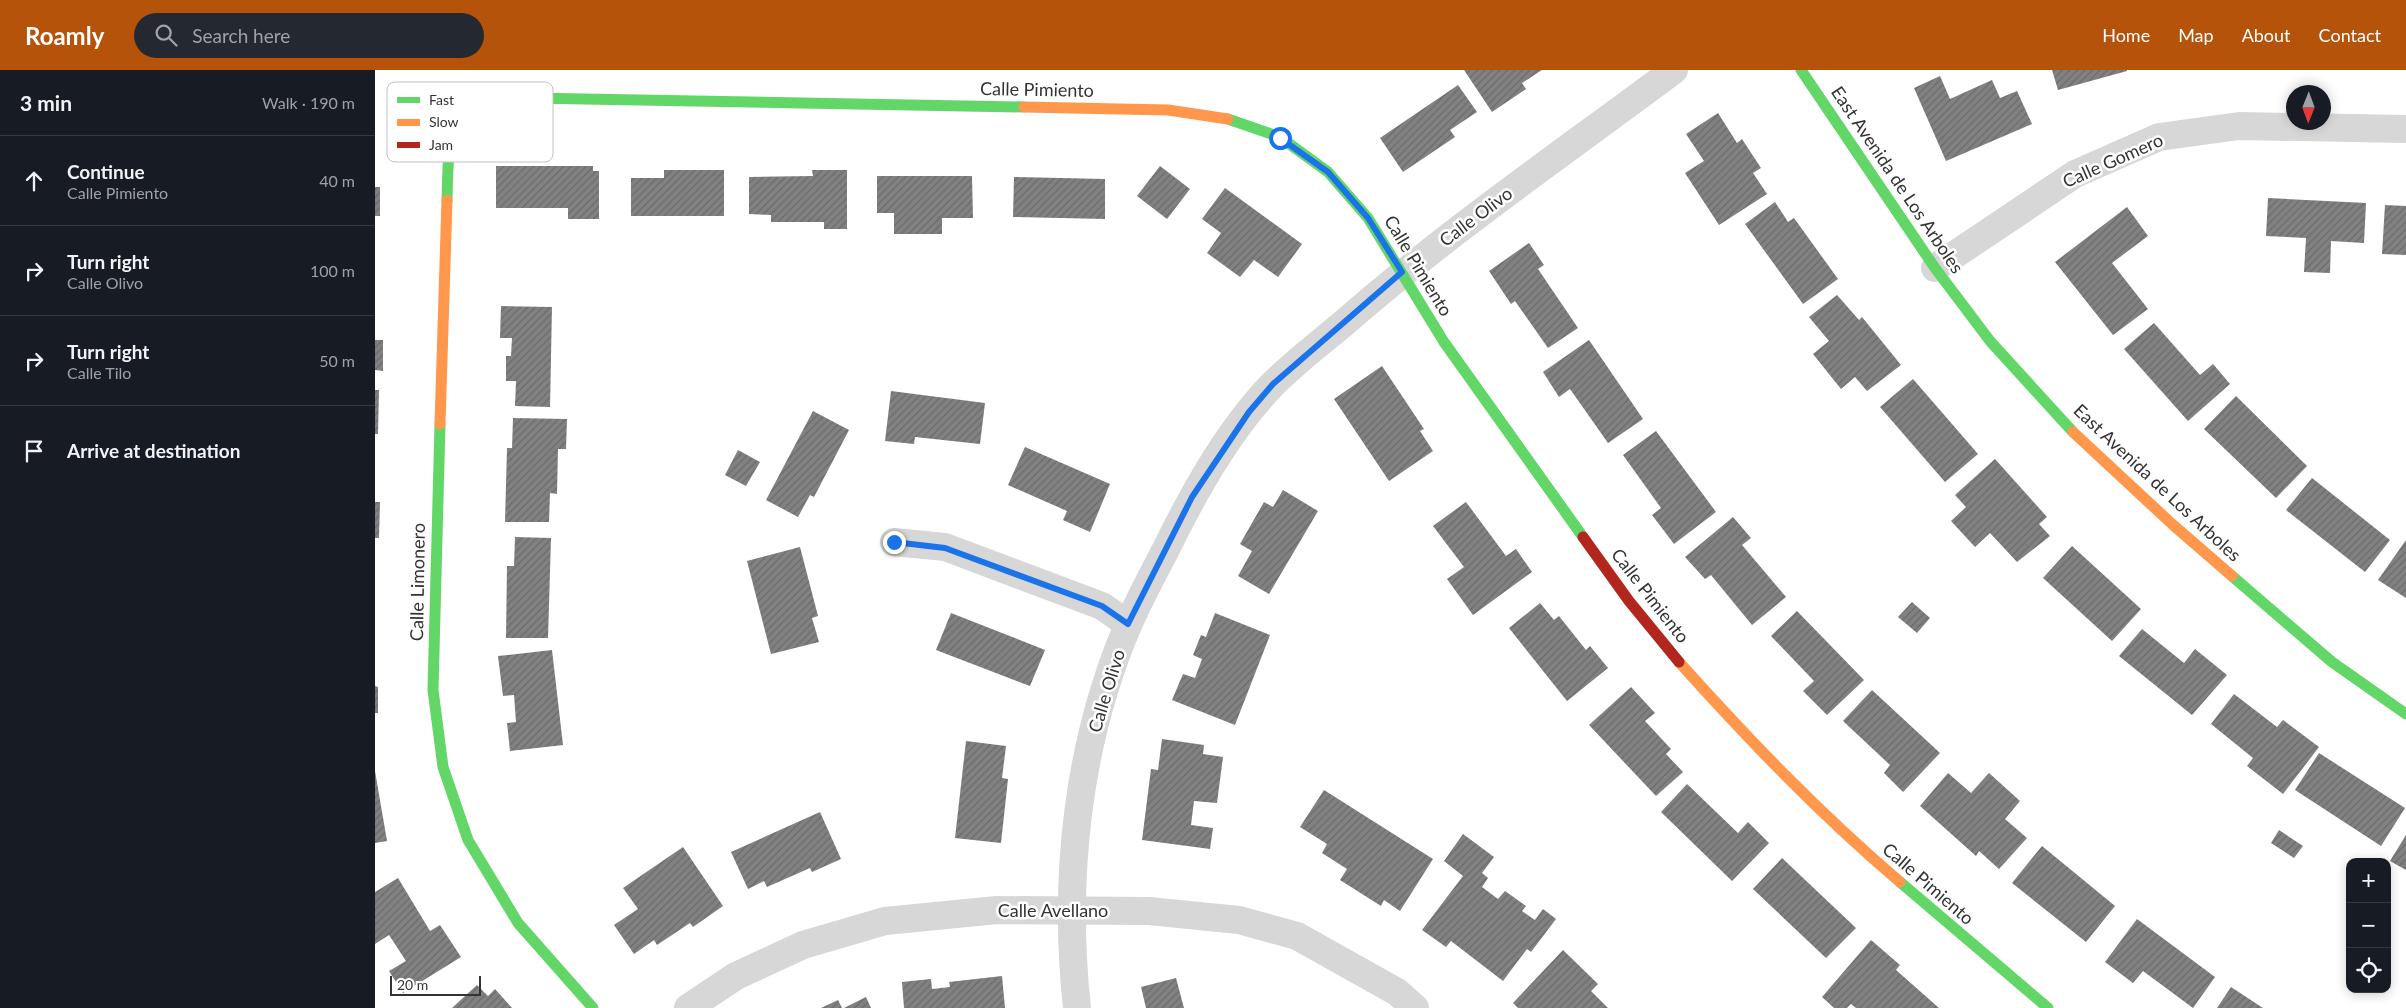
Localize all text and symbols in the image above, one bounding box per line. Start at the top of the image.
search box [134,13,484,58]
text: Roamly [25,21,104,50]
icon: search [152,21,180,49]
text: Search here [192,24,290,47]
text: Home [2102,24,2150,46]
text: Map [2178,24,2214,46]
text: About [2242,24,2291,46]
text: Contact [2319,24,2381,46]
street label: Calle Pimiento [980,77,1094,101]
legend [387,82,553,162]
street label: East Avenida de Los Arboles [1827,82,1969,277]
north arrow [2286,85,2331,130]
text: 3 min [20,90,72,115]
text: Fast [429,91,454,108]
text: Walk · 190 m [262,93,355,112]
text: Slow [429,113,459,130]
route start [1269,127,1292,150]
street label: Calle Gomero [2059,128,2166,192]
text: Jam [429,136,453,153]
text: Continue [67,160,145,183]
icon: ahead [20,167,48,195]
text: 40 m [319,171,355,190]
street label: Calle Olivo [1435,182,1516,251]
text: Calle Pimiento [67,183,168,202]
street label: Calle Pimiento [1380,211,1458,320]
text: Turn right [67,250,149,273]
icon: right [20,257,48,285]
text: 100 m [310,261,355,280]
text: Calle Olivo [67,273,143,292]
text: Turn right [67,340,149,363]
icon: right [20,347,48,375]
text: 50 m [319,351,355,370]
text: Calle Tilo [67,363,131,382]
street label: East Avenida de Los Arboles [2069,399,2246,566]
icon: arrive [20,437,48,465]
text: Arrive at destination [67,439,240,462]
street label: Calle Limonero [405,523,429,641]
route end [883,531,906,554]
street label: Calle Pimiento [1607,544,1694,647]
street label: Calle Olivo [1083,647,1129,735]
street label: Calle Pimiento [1878,838,1979,929]
map controls [2346,858,2391,993]
button: + [2346,858,2391,903]
street label: Calle Avellano [998,899,1108,921]
button: − [2346,903,2391,948]
button: locate [2346,948,2391,993]
scale bar [390,973,481,996]
text: 20 m [397,976,428,993]

